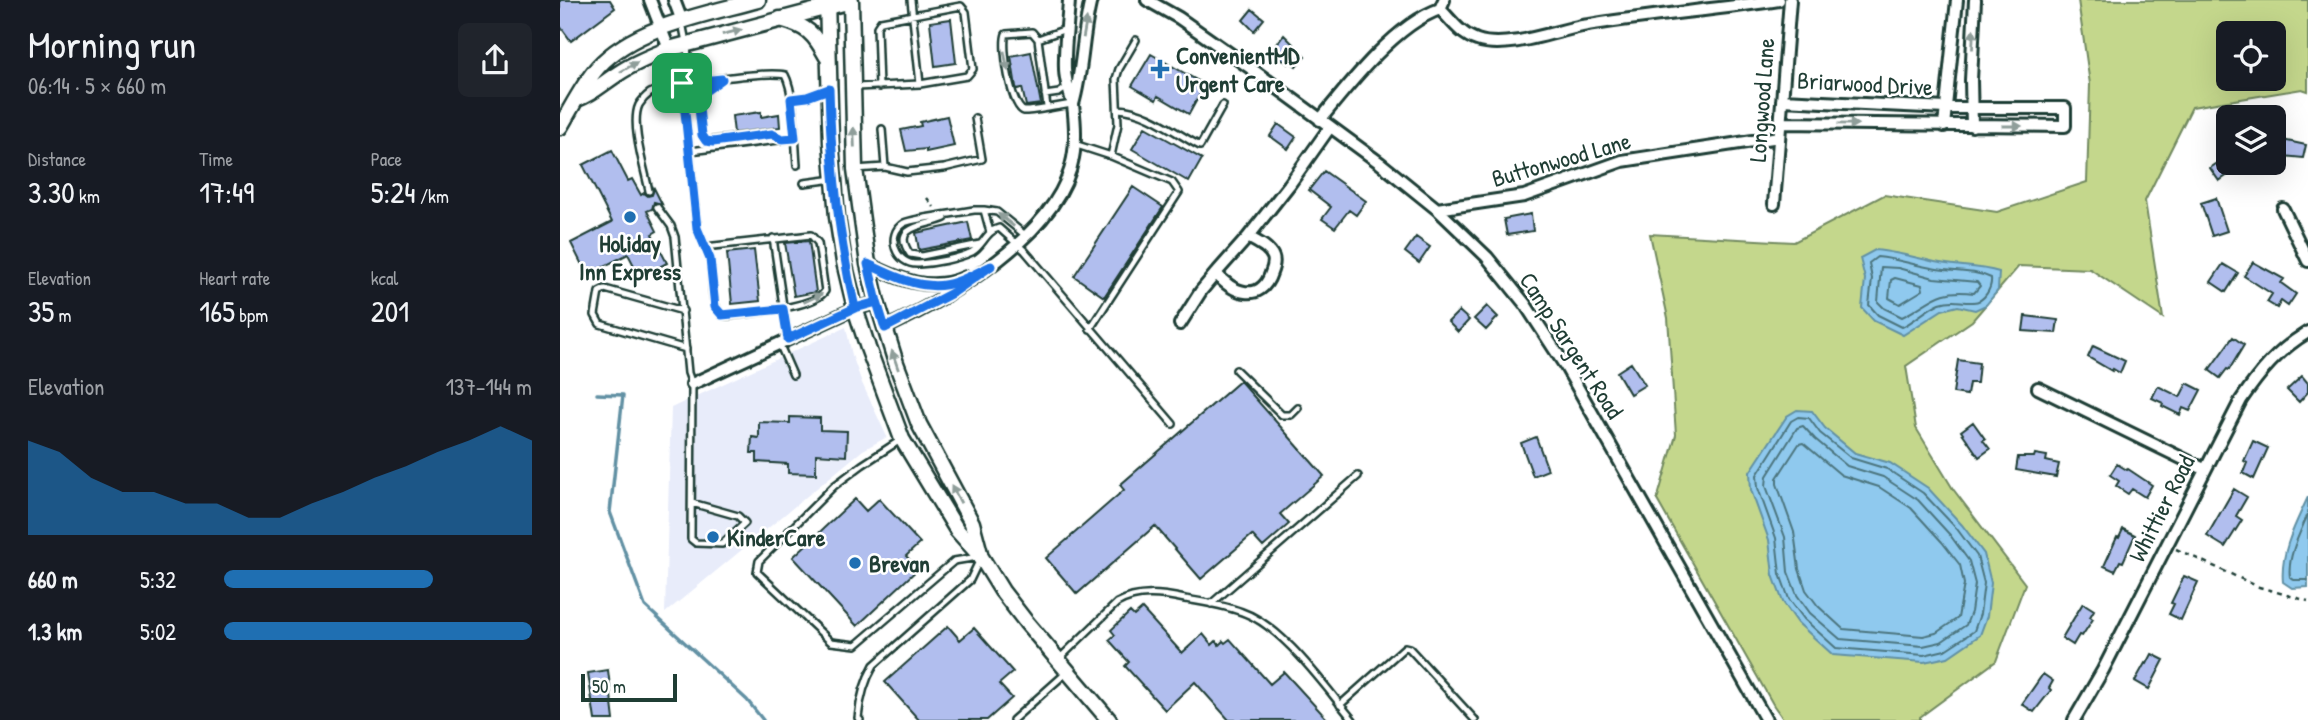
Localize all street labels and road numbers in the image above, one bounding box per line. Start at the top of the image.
street label: Longwood Lane [1741,36,1781,163]
street label: Briarwood Drive [1796,63,1934,103]
street label: Buttonwood Lane [1488,124,1635,194]
street label: Camp Sargent Road [1513,266,1631,424]
street label: Whittier Road [2120,449,2202,567]

